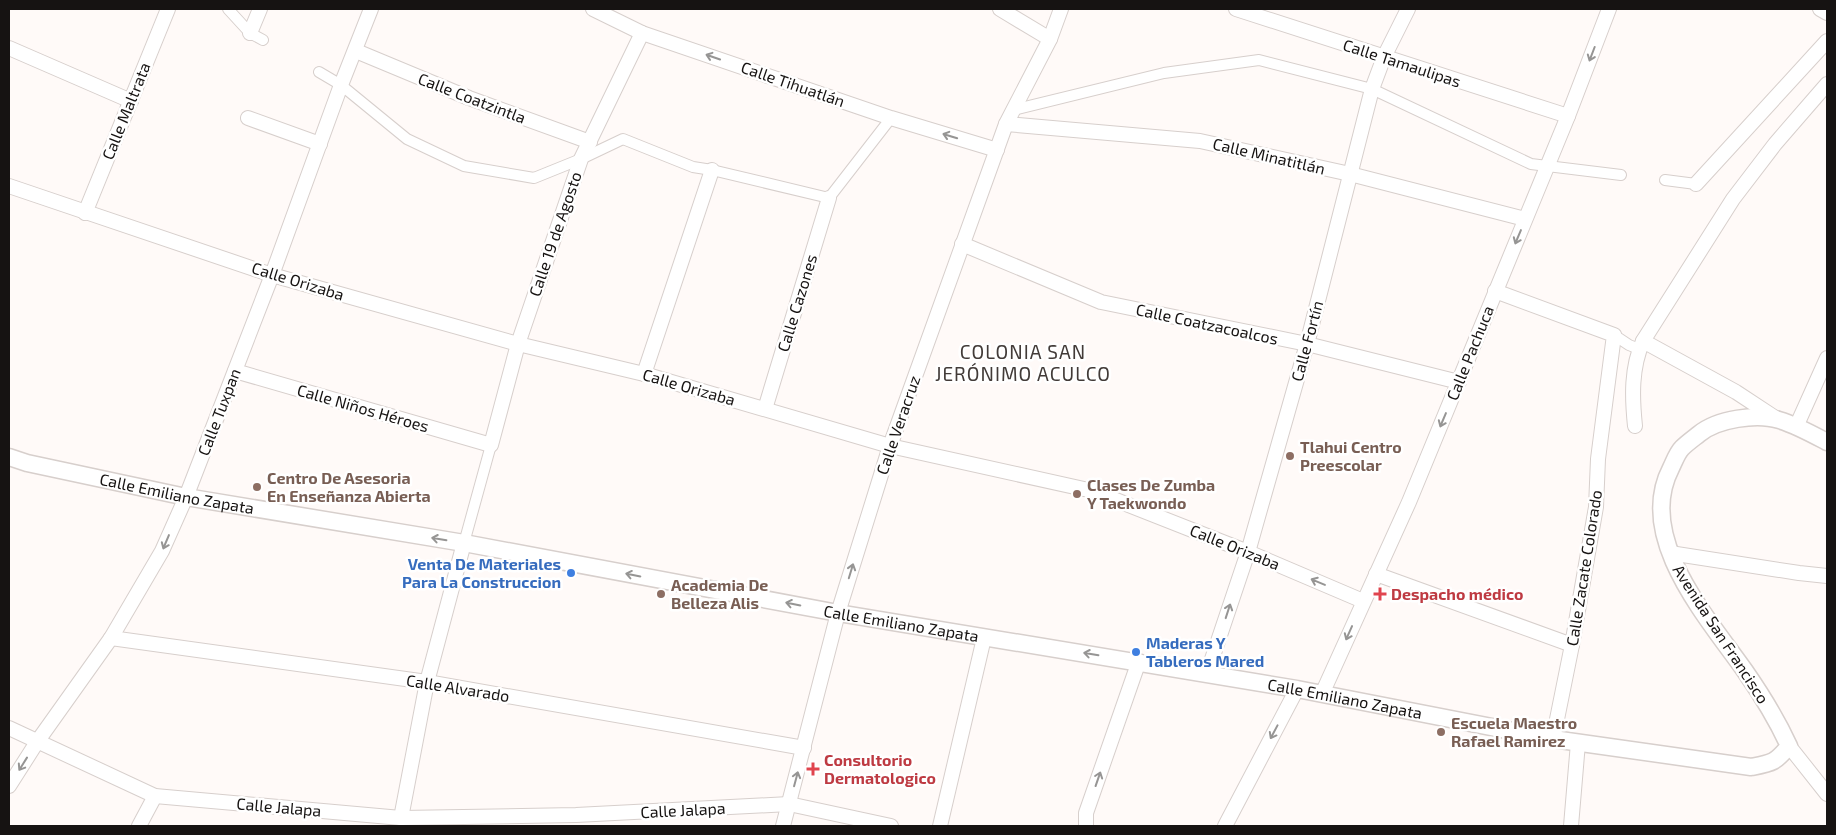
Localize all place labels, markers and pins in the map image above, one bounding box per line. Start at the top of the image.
place label: Tlahui Centro Preescolar [1300,437,1402,474]
marker: Tlahui Centro Preescolar [1284,450,1296,462]
place label: Centro De Asesoria En Enseñanza Abierta [267,468,431,505]
place label: Clases De Zumba Y Taekwondo [1087,475,1215,512]
marker: Centro De Asesoria En Enseñanza Abierta [251,481,263,493]
marker: Clases De Zumba Y Taekwondo [1071,488,1083,500]
place label: Venta De Materiales Para La Construccion [402,554,561,591]
marker: Venta De Materiales Para La Construccion [565,567,577,579]
place label: Academia De Belleza Alis [671,575,768,612]
place label: Despacho médico [1391,584,1523,603]
marker: Despacho médico [1373,587,1387,601]
marker: Academia De Belleza Alis [655,588,667,600]
place label: Maderas Y Tableros Mared [1146,633,1264,670]
marker: Maderas Y Tableros Mared [1130,646,1142,658]
place label: Escuela Maestro Rafael Ramirez [1451,713,1577,750]
marker: Escuela Maestro Rafael Ramirez [1435,726,1447,738]
place label: Consultorio Dermatologico [824,750,936,787]
marker: Consultorio Dermatologico [806,762,820,776]

